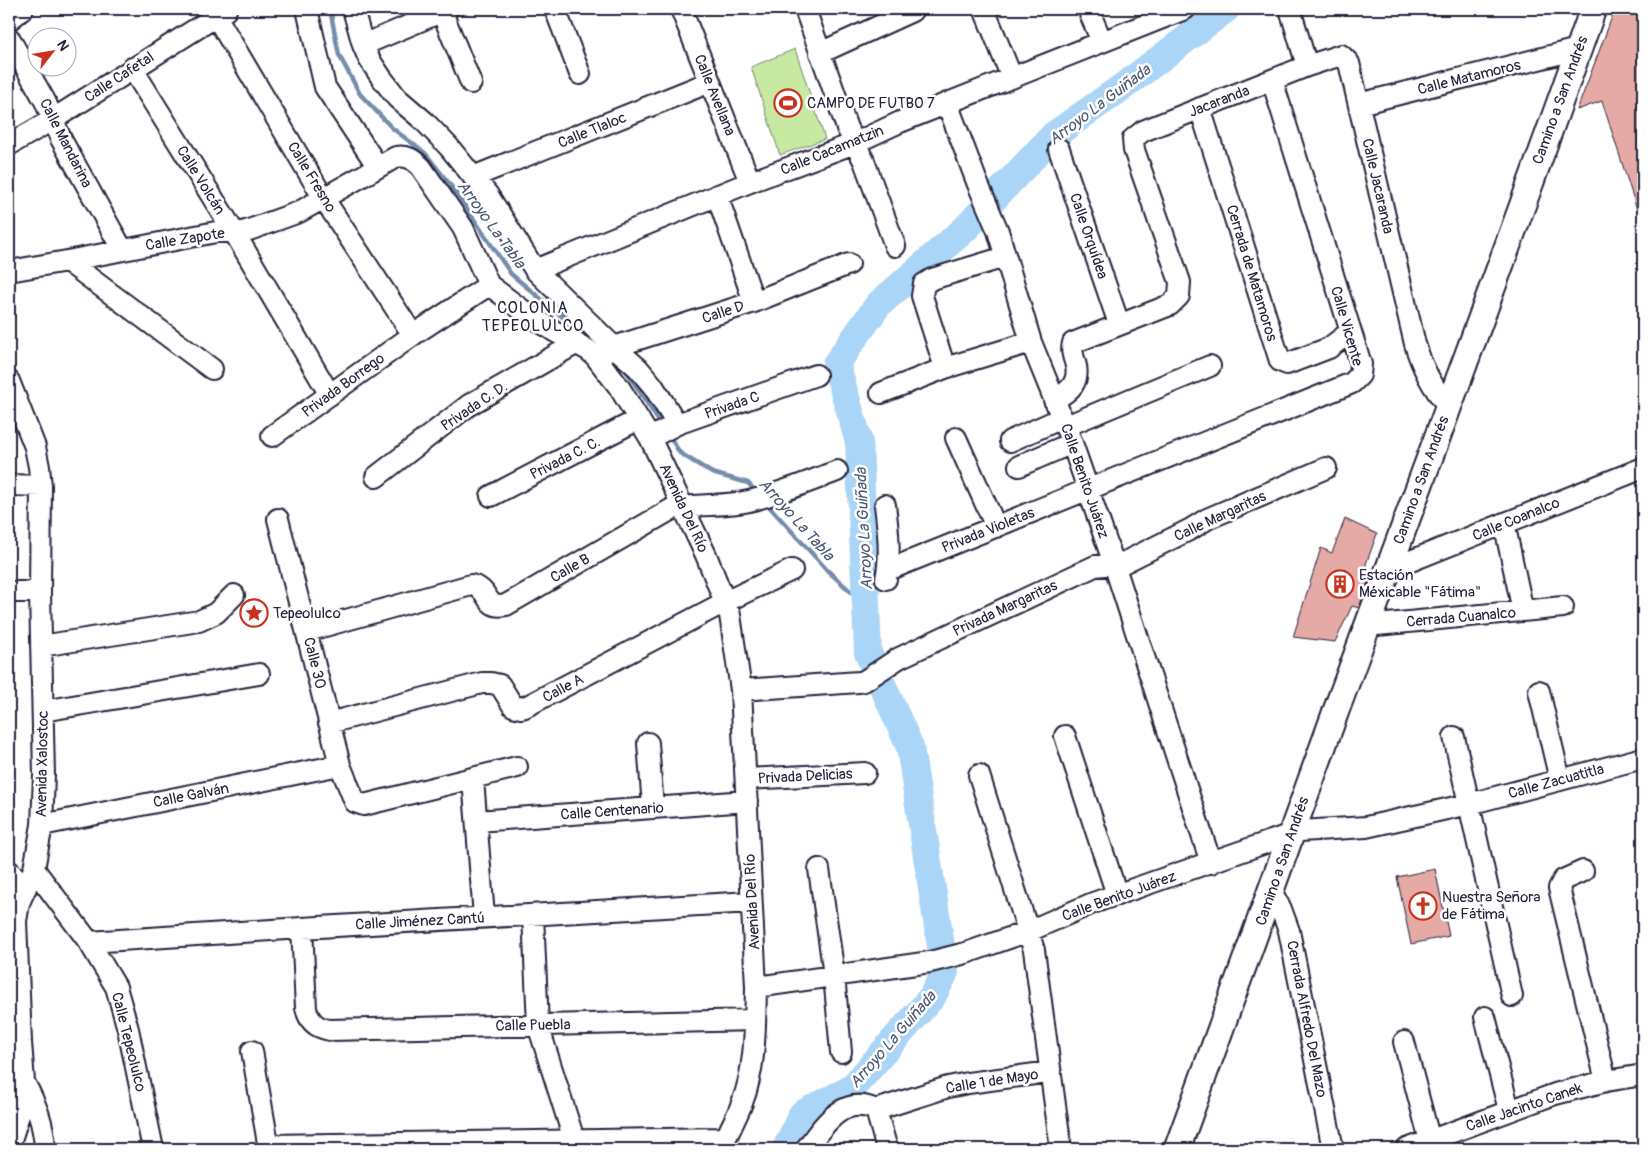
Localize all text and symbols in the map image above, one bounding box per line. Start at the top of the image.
north arrow [28,28,78,78]
street label: Camino a San Andrés [1528,33,1593,167]
text: N [53,37,72,54]
street label: Calle Cafetal [81,48,158,107]
street label: Calle Avellana [690,52,739,139]
street label: Calle Matamoros [1416,55,1523,99]
water label: Arroyo La Guiñada [1045,59,1156,150]
street label: Jacaranda [1186,81,1252,122]
sports icon: CAMPO DE FUTBO 7 [773,88,803,118]
place label: CAMPO DE FUTBO 7 [807,94,935,113]
street label: Calle Mandarina [35,95,96,191]
street label: Calle Tlaloc [555,108,630,153]
street label: Calle Cacamatzin [778,121,887,180]
street label: Calle Jacaranda [1357,136,1398,236]
street label: Calle Fresno [283,138,340,216]
street label: Calle Volcán [172,142,229,218]
water label: Arroyo La Tabla [453,177,531,274]
street label: Calle Orquídea [1065,191,1112,282]
street label: Cerrada de Matamoros [1222,203,1281,344]
street label: Calle Zapote [144,224,227,255]
street label: Calle Vicente [1326,284,1367,369]
street label: Calle D [700,297,747,328]
district label: COLONIA TEPEOLULCO [482,298,584,336]
street label: Privada Borrego [298,349,388,422]
street label: Privada C. D. [437,377,511,436]
street label: Privada C [702,387,762,424]
street label: Camino a San Andrés [1389,413,1454,547]
street label: Calle Benito Juárez [1056,421,1113,541]
street label: Privada C. C. [527,433,603,484]
street label: Avenida Del Río [655,461,712,556]
water label: Arroyo La Guiñada [851,466,877,591]
water label: Arroyo La Tabla [754,475,839,566]
street label: Calle Margaritas [1171,487,1270,546]
street label: Calle Coanalco [1470,493,1563,546]
street label: Privada Violetas [939,503,1038,558]
street label: Calle B [547,550,593,587]
place label: Estación Méxicable "Fátima" [1359,566,1481,602]
building icon: Estación Méxicable "Fátima" [1325,569,1355,599]
street label: Privada Margaritas [950,576,1061,641]
place icon: Tepeolulco [239,598,269,628]
street label: Cerrada Cuanalco [1405,603,1517,632]
place label: Tepeolulco [273,604,341,623]
street label: Calle 30 [299,635,330,691]
street label: Calle A [539,670,587,707]
street label: Avenida Xalostoc [32,710,53,818]
street label: Calle Zacuatitla [1506,760,1606,803]
street label: Privada Delicias [757,765,853,788]
street label: Calle Galván [152,779,231,812]
street label: Camino a San Andrés [1252,794,1314,928]
street label: Calle Centenario [560,798,664,825]
street label: Avenida Del Río [741,854,764,950]
street label: Calle Benito Juárez [1059,867,1179,926]
place label: Nuestra Señora de Fátima [1442,888,1541,924]
church icon: Nuestra Señora de Fátima [1408,891,1438,921]
street label: Calle Jiménez Cantú [355,909,485,934]
street label: Cerrada Alfredo Del Mazo [1282,939,1331,1099]
water label: Arroyo La Guiñada [845,986,941,1092]
street label: Calle Tepeolulco [107,990,150,1094]
street label: Calle Puebla [495,1015,571,1036]
street label: Calle 1 de Mayo [944,1065,1040,1098]
street label: Calle Jacinto Canek [1463,1078,1586,1136]

